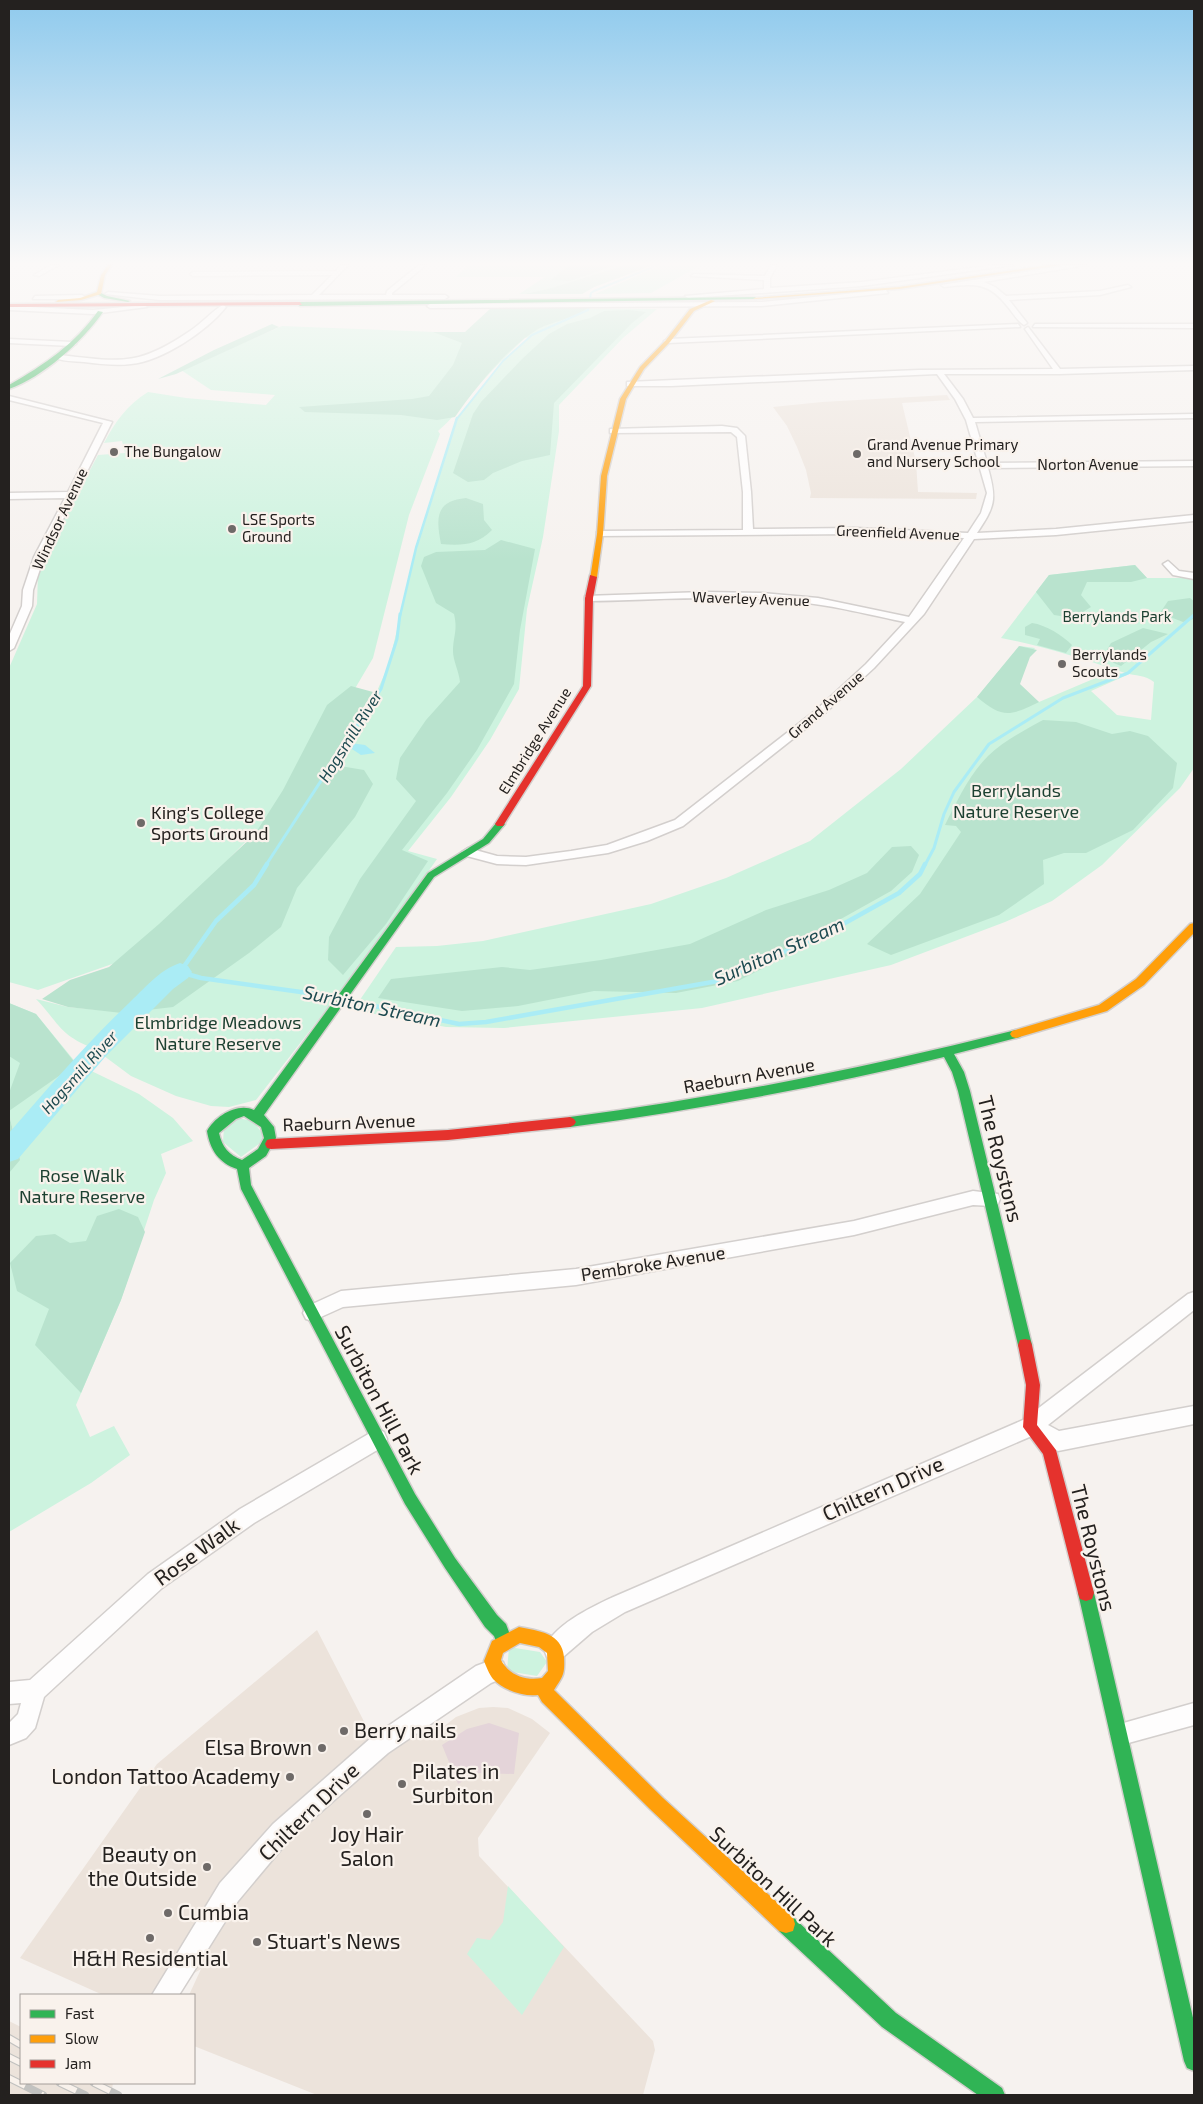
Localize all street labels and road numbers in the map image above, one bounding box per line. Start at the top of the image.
street label: Norton Avenue [1037,455,1139,473]
street label: Windsor Avenue [28,465,91,572]
street label: Greenfield Avenue [836,521,960,543]
street label: Waverley Avenue [692,587,810,609]
street label: Grand Avenue [784,667,867,742]
street label: Elmbridge Avenue [494,684,574,797]
street label: Raeburn Avenue [682,1053,816,1097]
street label: The Roystons [974,1093,1029,1225]
street label: Raeburn Avenue [282,1109,416,1135]
street label: Pembroke Avenue [579,1241,727,1285]
street label: Surbiton Hill Park [331,1321,430,1478]
street label: Chiltern Drive [818,1450,947,1525]
street label: The Roystons [1067,1482,1122,1614]
street label: Rose Walk [149,1511,244,1590]
street label: Chiltern Drive [253,1757,363,1865]
street label: Surbiton Hill Park [705,1821,843,1952]

